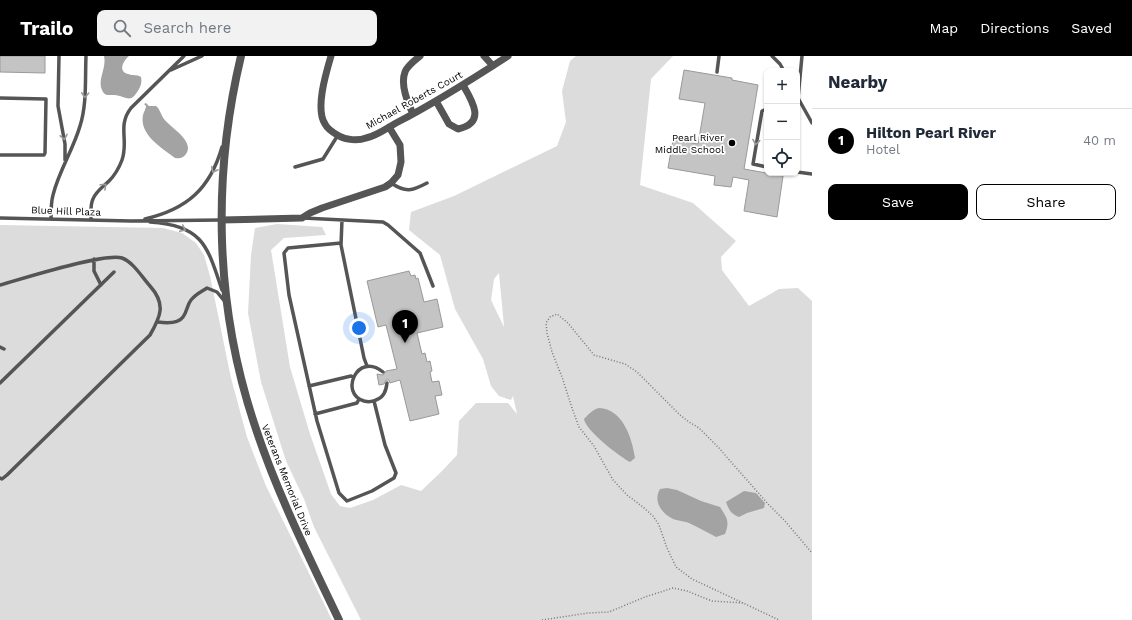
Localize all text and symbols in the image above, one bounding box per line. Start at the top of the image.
search box [97,10,377,46]
text: Trailo [20,17,73,40]
icon: search [111,17,133,39]
text: Search here [143,19,231,37]
text: Map [930,20,958,36]
text: Directions [980,20,1049,36]
text: Saved [1071,20,1112,36]
street label: Michael Roberts Court [364,68,465,131]
map controls [764,68,800,176]
button: + [764,68,800,104]
text: Nearby [828,72,887,92]
one-way arrow [80,92,89,98]
button: − [764,104,800,140]
text: Hilton Pearl River [866,124,996,142]
place label: Pearl River Middle School [655,132,724,155]
one-way arrow [59,133,67,140]
text: 1 [838,133,844,148]
text: 40 m [1083,133,1116,148]
marker: Pearl River Middle School [727,138,737,148]
one-way arrow [752,139,761,145]
button: locate [764,140,800,176]
text: Hotel [866,142,900,157]
one-way arrow [211,165,219,173]
one-way arrow [99,183,107,190]
button: Save [828,184,968,220]
button: Share [976,184,1116,220]
street label: Blue Hill Plaza [31,204,101,218]
one-way arrow [180,224,187,232]
pin: 1 [392,310,418,343]
your location [349,318,369,338]
street label: Veterans Memorial Drive [260,423,315,538]

